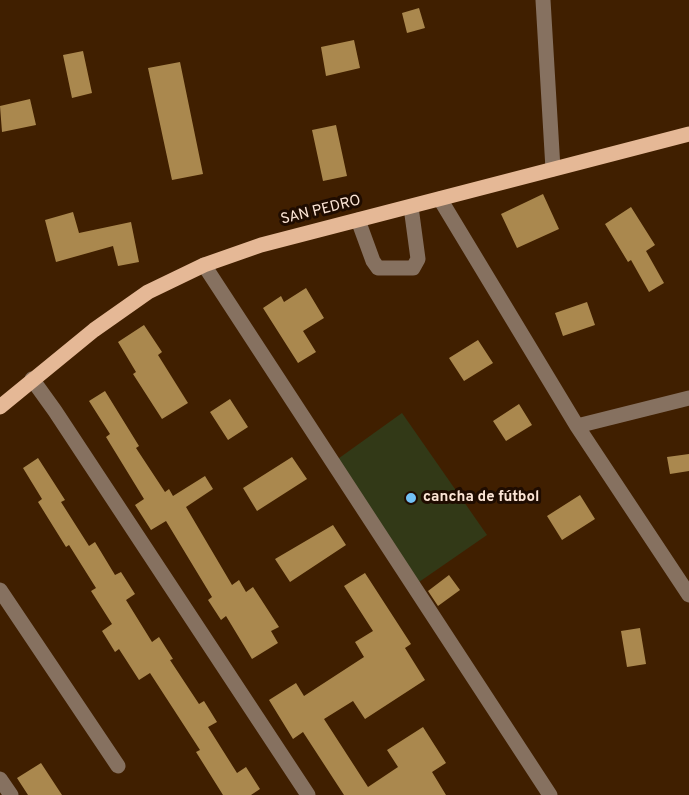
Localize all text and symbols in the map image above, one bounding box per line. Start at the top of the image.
street label: SAN PEDRO [279,192,363,230]
place label: cancha de fútbol [423,489,539,507]
marker: cancha de fútbol [404,491,418,505]

